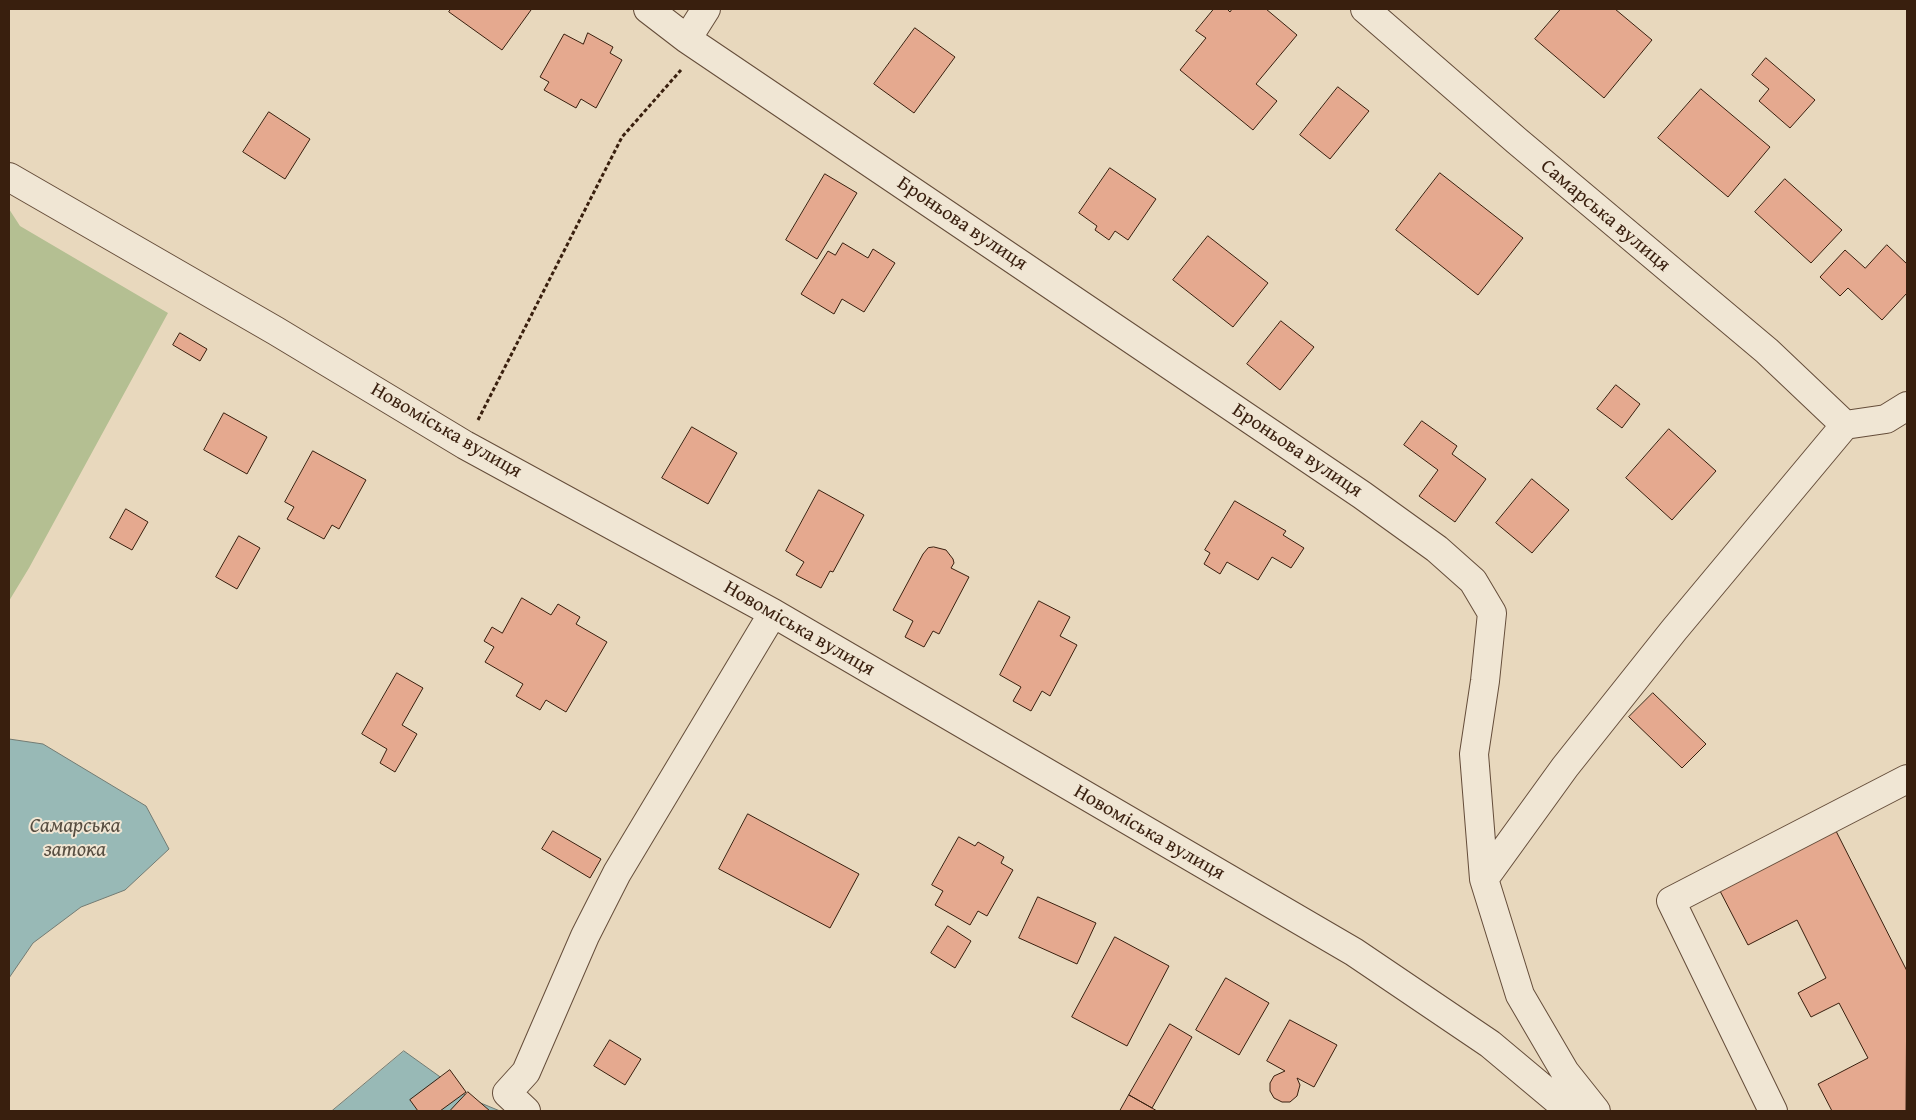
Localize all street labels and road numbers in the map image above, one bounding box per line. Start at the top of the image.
street label: Самарська вулиця [1535,155,1675,277]
street label: Броньова вулиця [892,172,1032,276]
street label: Новоміська вулиця [366,378,526,484]
street label: Броньова вулиця [1227,399,1367,503]
street label: Новоміська вулиця [719,576,879,682]
street label: Новоміська вулиця [1069,780,1229,886]

